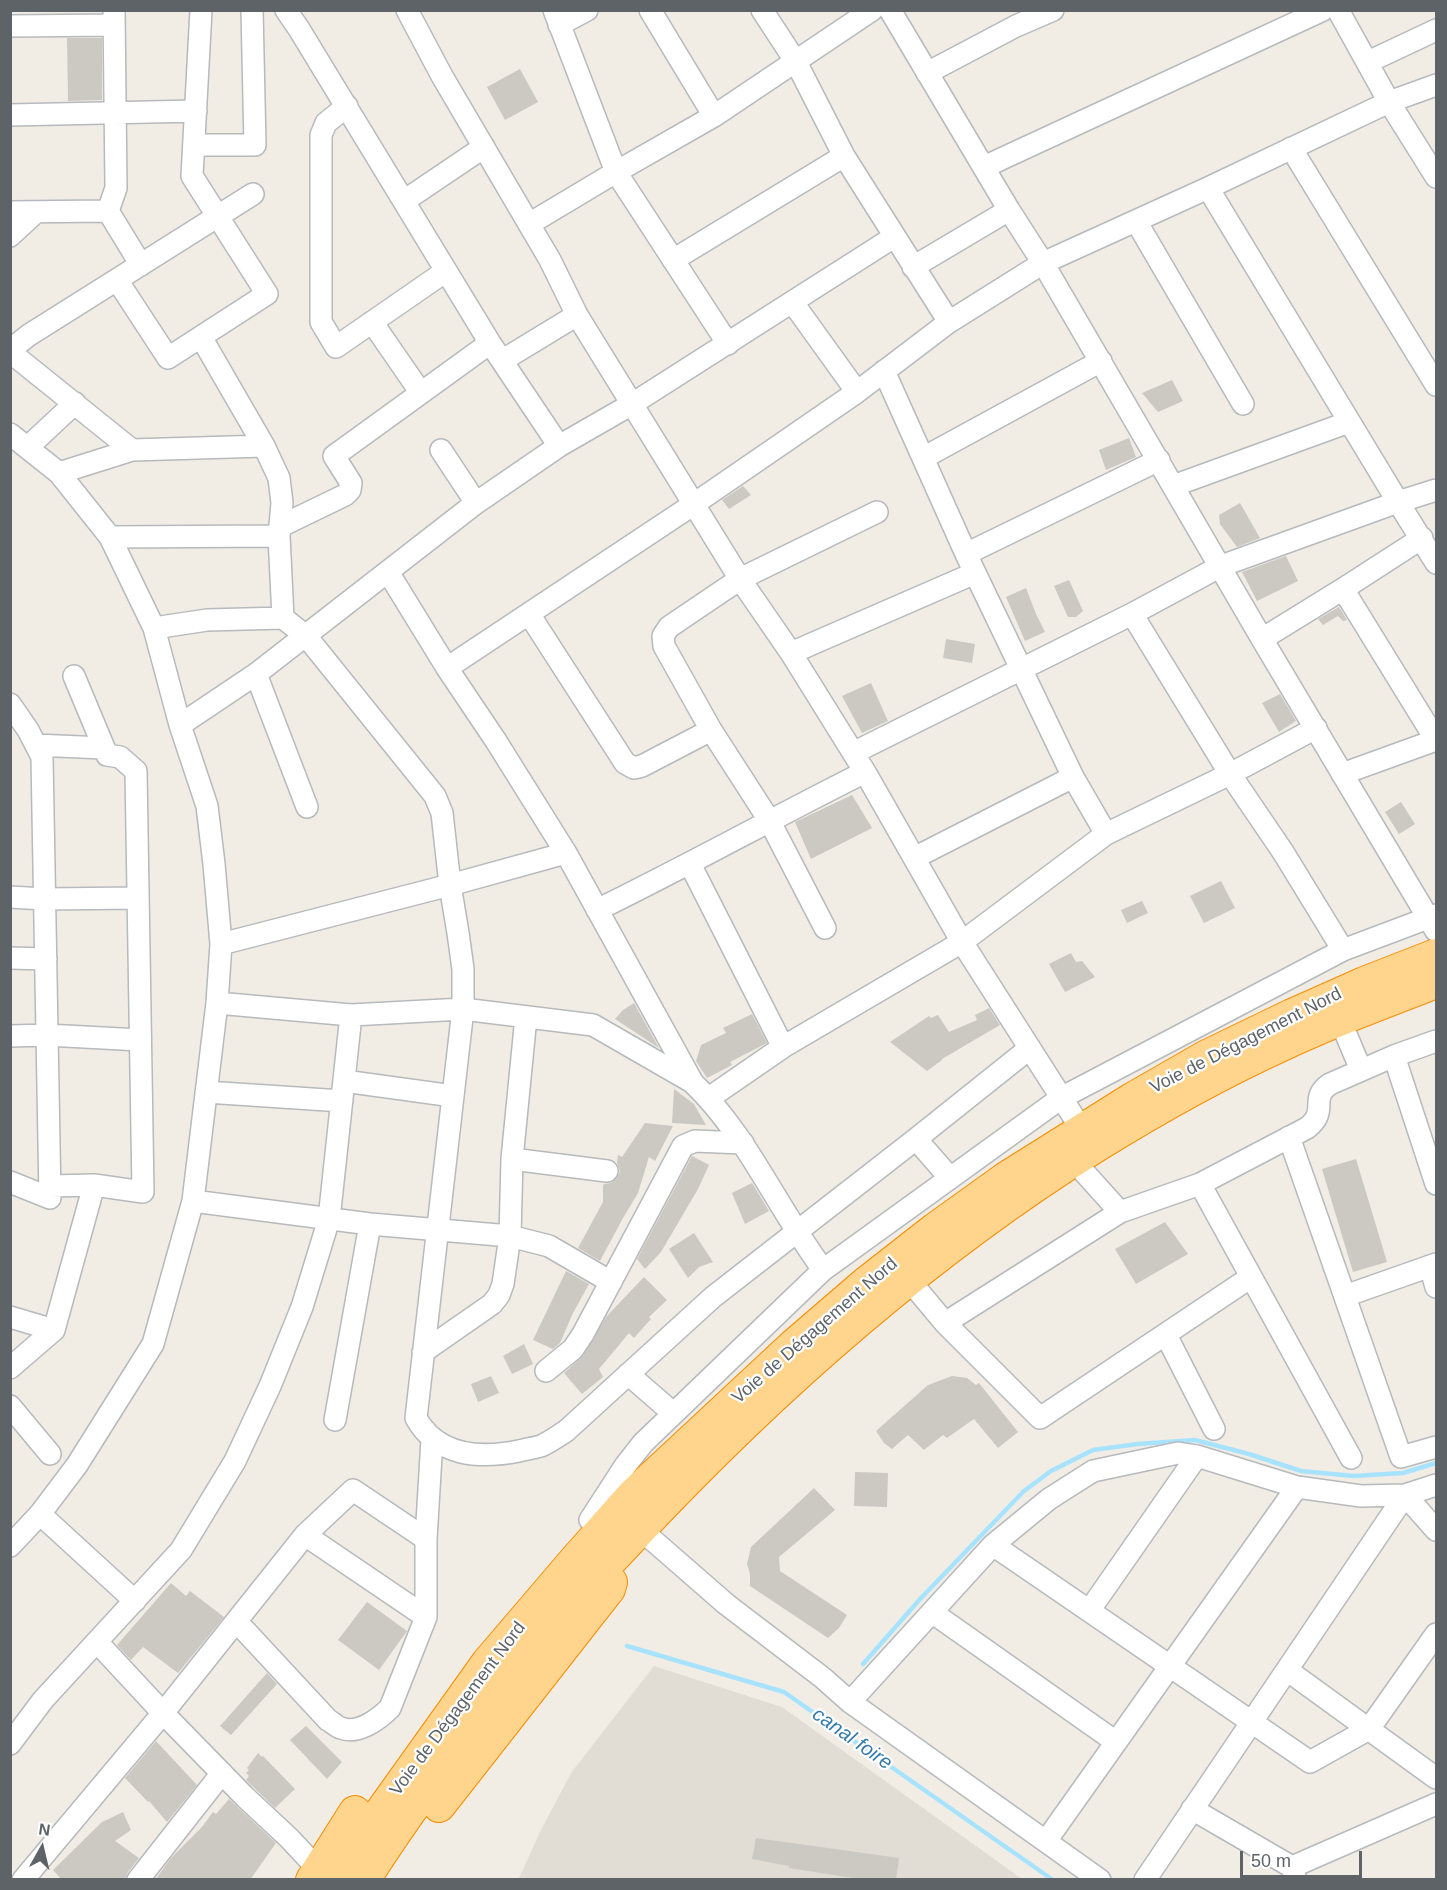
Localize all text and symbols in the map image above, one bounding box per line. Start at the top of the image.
street label: Voie de Dégagement Nord [1147,983,1345,1099]
street label: Voie de Dégagement Nord [728,1253,902,1409]
street label: Voie de Dégagement Nord [386,1618,530,1800]
water label: canal foire [807,1703,897,1775]
north arrow [12,1818,72,1878]
text: N [38,1820,51,1839]
scale bar [1243,1839,1364,1877]
text: 50 m [1251,1851,1291,1871]

